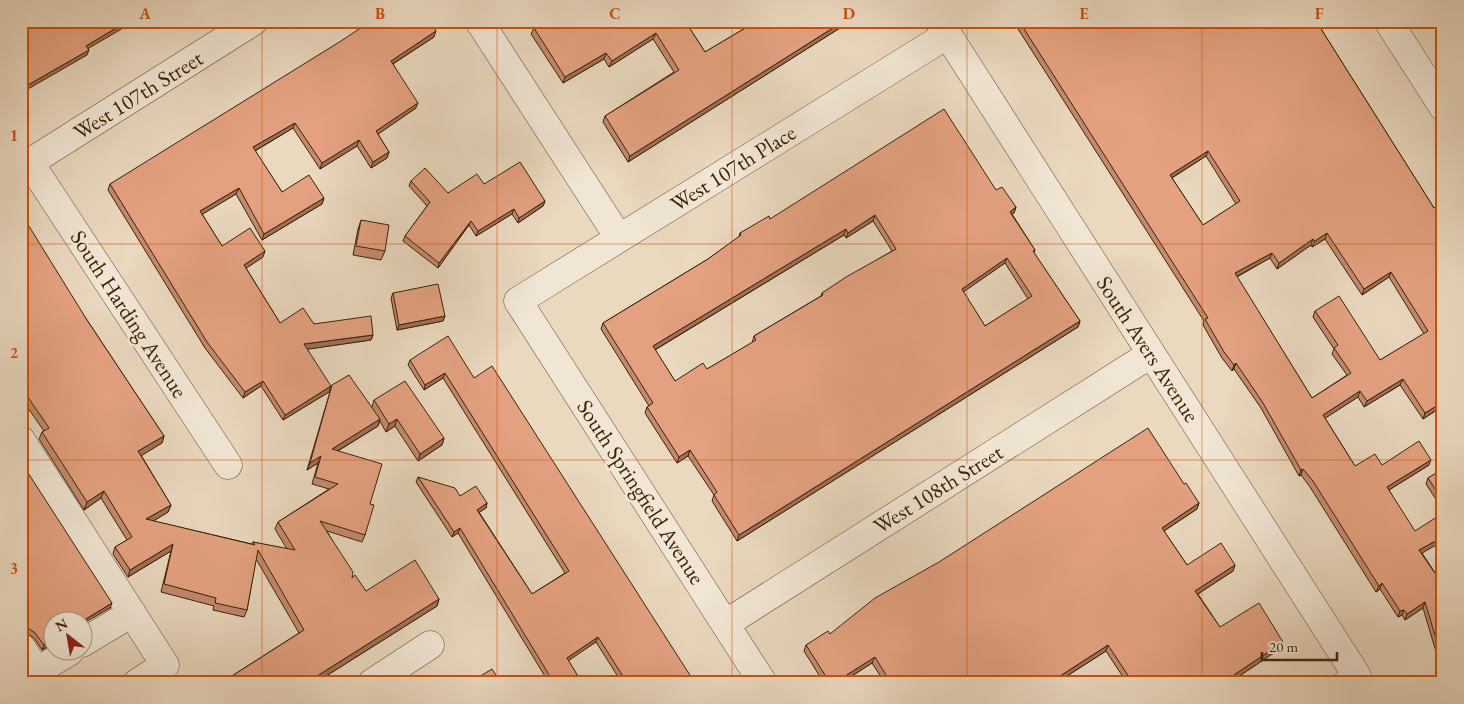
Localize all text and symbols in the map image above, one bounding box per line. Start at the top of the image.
text: A [138,3,151,24]
text: B [375,3,385,24]
text: C [609,3,621,24]
text: D [843,3,855,24]
text: E [1079,3,1089,24]
text: F [1315,3,1324,24]
street label: West 107th Street [68,44,208,146]
street label: West 107th Place [665,118,801,218]
text: 1 [10,125,18,146]
street label: South Harding Avenue [64,225,194,404]
street label: South Avers Avenue [1090,270,1206,428]
text: 2 [10,342,19,363]
street label: South Springfield Avenue [570,394,712,590]
street label: West 108th Street [868,438,1008,540]
text: 3 [10,558,18,579]
north arrow [42,612,92,662]
text: N [52,614,71,635]
scale bar [1262,629,1336,661]
text: 20 m [1269,637,1298,656]

